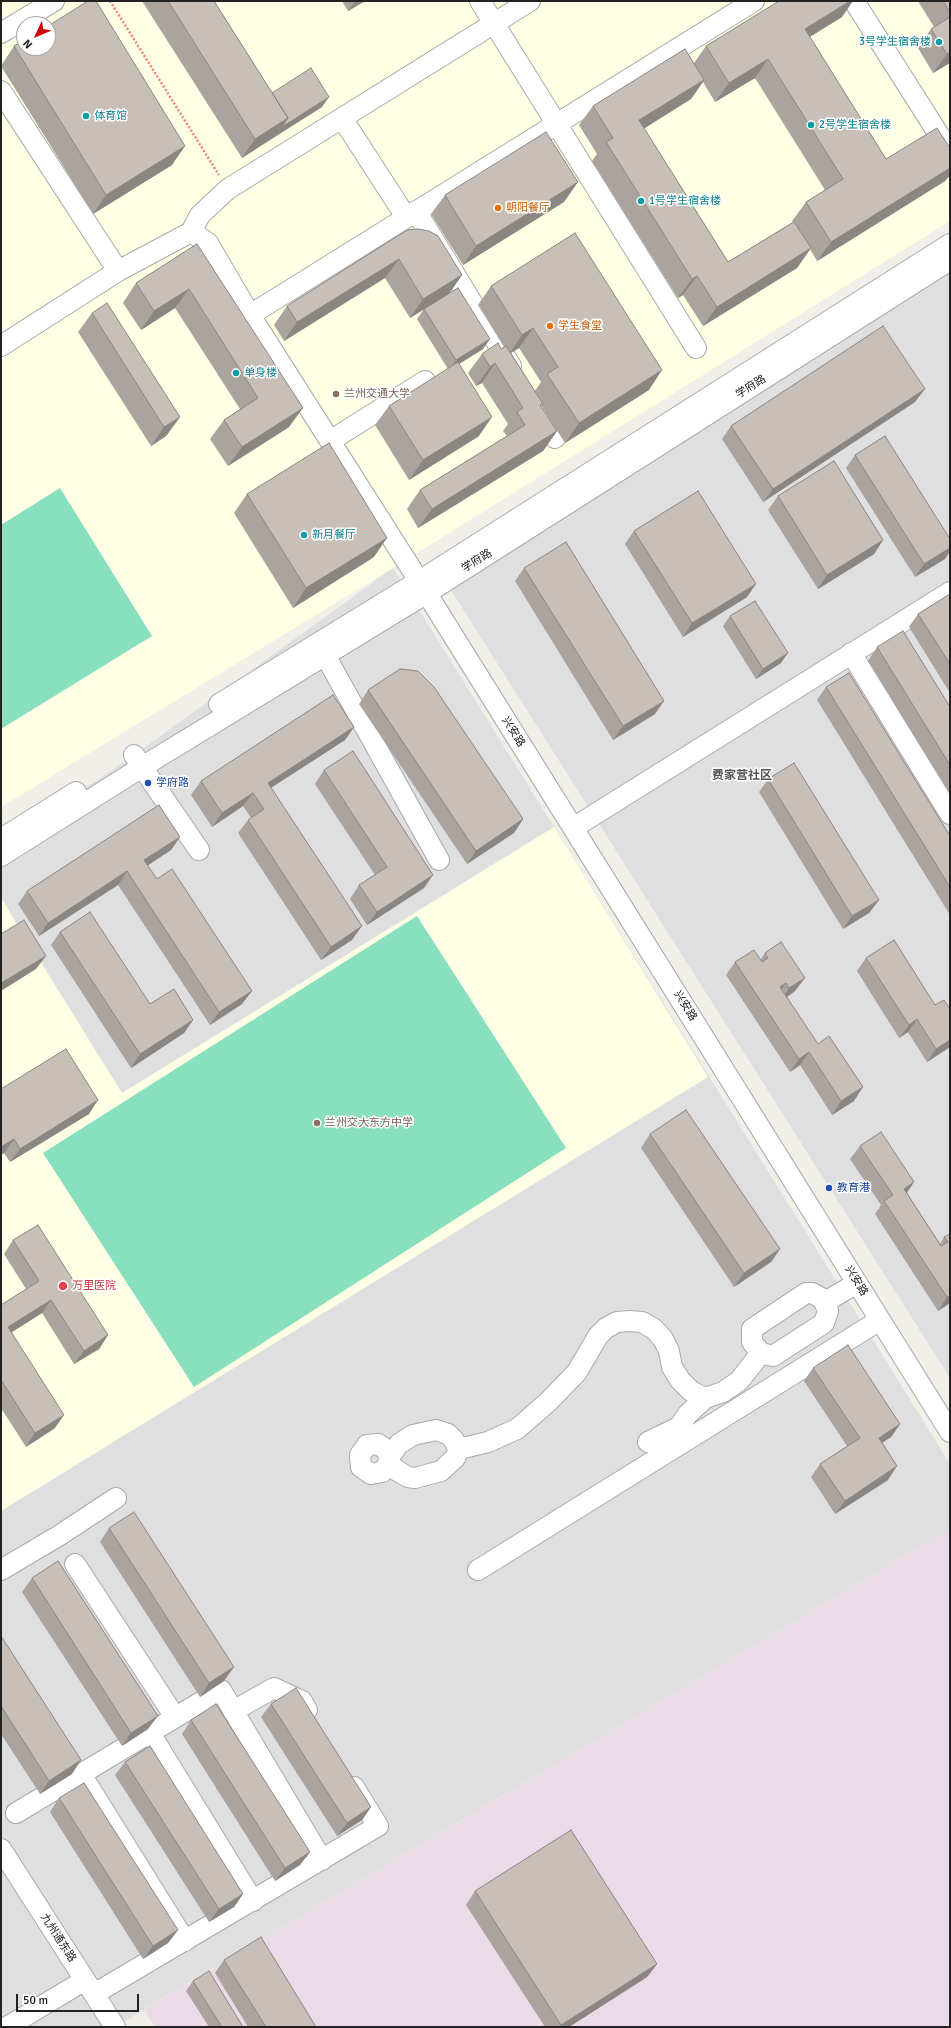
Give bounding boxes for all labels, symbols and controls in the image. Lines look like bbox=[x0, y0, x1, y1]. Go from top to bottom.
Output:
north arrow bbox=[16, 16, 56, 56]
place label: 3号学生宿舍楼 bbox=[859, 35, 931, 49]
text: N bbox=[20, 37, 35, 51]
marker: 3号学生宿舍楼 bbox=[934, 37, 944, 47]
place label: 体育馆 bbox=[94, 109, 127, 123]
marker: 体育馆 bbox=[81, 111, 91, 121]
place label: 2号学生宿舍楼 bbox=[819, 118, 891, 132]
marker: 2号学生宿舍楼 bbox=[806, 120, 816, 130]
place label: 1号学生宿舍楼 bbox=[649, 194, 721, 208]
marker: 1号学生宿舍楼 bbox=[636, 196, 646, 206]
place label: 朝阳餐厅 bbox=[506, 201, 550, 215]
marker: 朝阳餐厅 bbox=[493, 203, 503, 213]
place label: 学生食堂 bbox=[558, 319, 602, 333]
marker: 学生食堂 bbox=[545, 321, 555, 331]
place label: 单身楼 bbox=[244, 366, 277, 380]
marker: 单身楼 bbox=[231, 368, 241, 378]
street label: 学府路 bbox=[734, 373, 768, 401]
place label: 兰州交通大学 bbox=[344, 387, 410, 401]
marker: 兰州交通大学 bbox=[331, 389, 341, 399]
place label: 新月餐厅 bbox=[312, 528, 356, 542]
marker: 新月餐厅 bbox=[299, 530, 309, 540]
street label: 学府路 bbox=[460, 547, 494, 575]
street label: 兴安路 bbox=[499, 715, 527, 749]
district label: 费家营社区 bbox=[712, 769, 772, 783]
place label: 学府路 bbox=[156, 776, 189, 790]
marker: 学府路 bbox=[143, 778, 153, 788]
street label: 兴安路 bbox=[671, 989, 699, 1023]
place label: 兰州交大东方中学 bbox=[325, 1116, 413, 1130]
marker: 兰州交大东方中学 bbox=[312, 1118, 322, 1128]
place label: 教育港 bbox=[837, 1181, 870, 1195]
marker: 教育港 bbox=[824, 1183, 834, 1193]
street label: 兴安路 bbox=[842, 1264, 870, 1298]
place label: 万里医院 bbox=[72, 1279, 116, 1293]
marker: 万里医院 bbox=[57, 1280, 69, 1292]
street label: 九州通东路 bbox=[37, 1911, 79, 1965]
scale bar bbox=[18, 1986, 141, 2012]
text: 50 m bbox=[23, 1993, 48, 2008]

